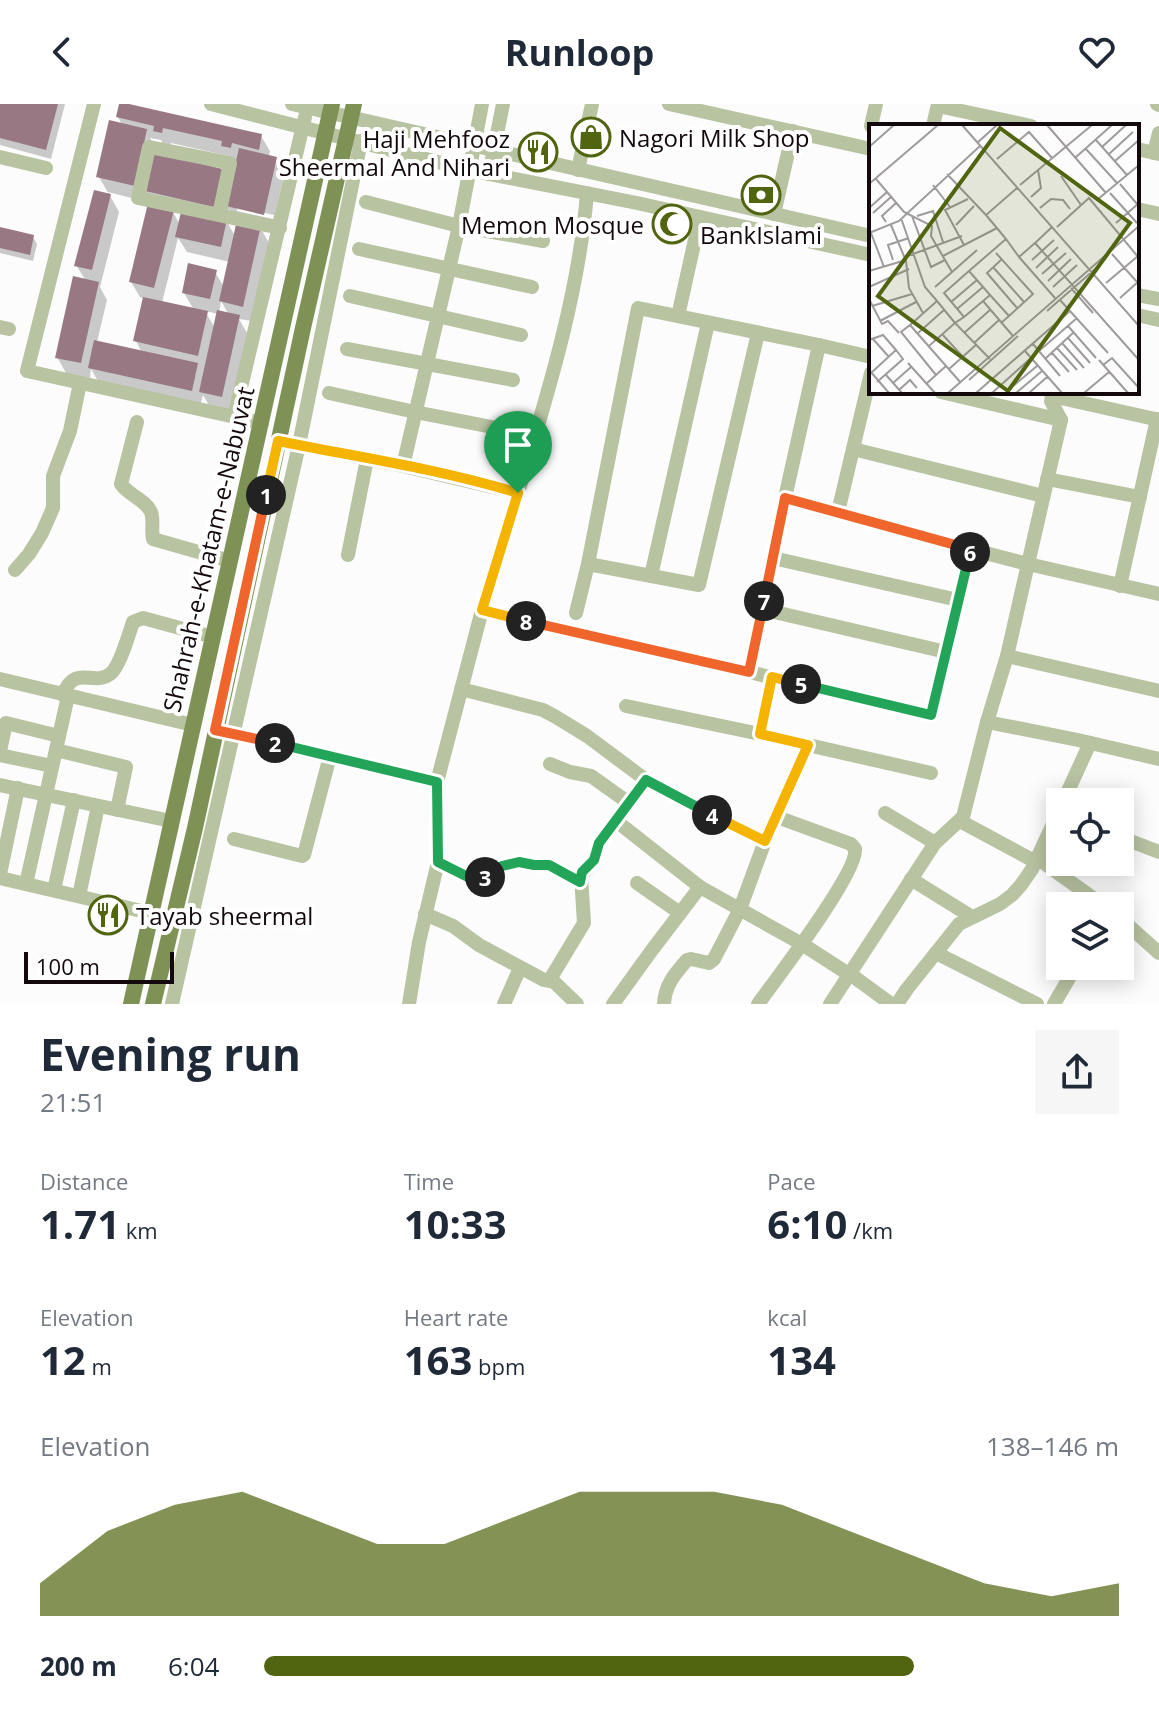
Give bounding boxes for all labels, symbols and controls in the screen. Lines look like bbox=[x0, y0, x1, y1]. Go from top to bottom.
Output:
text: Runloop bbox=[505, 28, 654, 77]
icon: back bbox=[40, 30, 84, 74]
icon: heart bbox=[1075, 30, 1119, 74]
shop icon: Nagori Milk Shop bbox=[570, 116, 612, 158]
place label: Nagori Milk Shop bbox=[619, 121, 810, 154]
place label: Haji Mehfooz Sheermal And Nihari bbox=[279, 122, 510, 183]
inset map bbox=[869, 124, 1139, 394]
restaurant icon: Haji Mehfooz Sheermal And Nihari bbox=[517, 131, 559, 173]
bank icon: BankIslami bbox=[740, 174, 782, 216]
mosque icon: Memon Mosque bbox=[651, 203, 693, 245]
place label: Memon Mosque bbox=[461, 208, 644, 241]
place label: BankIslami bbox=[700, 218, 822, 251]
street label: Shahrah-e-Khatam-e-Nabuvat bbox=[154, 383, 262, 715]
pin bbox=[484, 411, 552, 493]
icon: arrive bbox=[496, 423, 540, 467]
pin: 1 bbox=[246, 475, 286, 515]
text: 1 bbox=[260, 480, 272, 510]
pin: 6 bbox=[950, 532, 990, 572]
text: 6 bbox=[964, 537, 976, 567]
pin: 7 bbox=[744, 581, 784, 621]
text: 7 bbox=[758, 586, 770, 616]
pin: 8 bbox=[506, 601, 546, 641]
text: 8 bbox=[520, 606, 532, 636]
pin: 5 bbox=[781, 664, 821, 704]
text: 5 bbox=[795, 669, 807, 699]
pin: 2 bbox=[255, 723, 295, 763]
text: 2 bbox=[269, 728, 281, 758]
map controls bbox=[1046, 788, 1134, 980]
button: locate bbox=[1046, 788, 1134, 876]
pin: 4 bbox=[692, 795, 732, 835]
text: 4 bbox=[706, 800, 718, 830]
pin: 3 bbox=[465, 857, 505, 897]
text: 3 bbox=[479, 862, 491, 892]
button: layers bbox=[1046, 892, 1134, 980]
restaurant icon: Tayab sheermal bbox=[87, 894, 129, 936]
place label: Tayab sheermal bbox=[136, 899, 313, 932]
scale bar bbox=[24, 948, 174, 984]
text: 100 m bbox=[36, 951, 100, 981]
text: Evening run bbox=[40, 1024, 301, 1084]
button: share bbox=[1035, 1030, 1119, 1114]
text: 21:51 bbox=[40, 1084, 106, 1120]
text: Distance bbox=[40, 1166, 128, 1196]
text: Time bbox=[404, 1166, 454, 1196]
text: Pace bbox=[767, 1166, 816, 1196]
text: 1.71 bbox=[40, 1196, 120, 1251]
text: 10:33 bbox=[404, 1196, 507, 1251]
text: 6:10 bbox=[767, 1196, 847, 1251]
text: km bbox=[120, 1215, 158, 1245]
text: /km bbox=[847, 1215, 893, 1245]
text: Elevation bbox=[40, 1302, 133, 1332]
text: Heart rate bbox=[404, 1302, 508, 1332]
text: kcal bbox=[767, 1302, 807, 1332]
text: 12 bbox=[40, 1332, 86, 1387]
text: 163 bbox=[404, 1332, 472, 1387]
text: 134 bbox=[767, 1332, 836, 1387]
text: m bbox=[86, 1351, 112, 1381]
text: bpm bbox=[472, 1351, 525, 1381]
text: Elevation bbox=[40, 1428, 150, 1464]
text: 138–146 m bbox=[986, 1428, 1119, 1464]
text: 200 m bbox=[40, 1648, 117, 1684]
text: 6:04 bbox=[168, 1648, 219, 1684]

